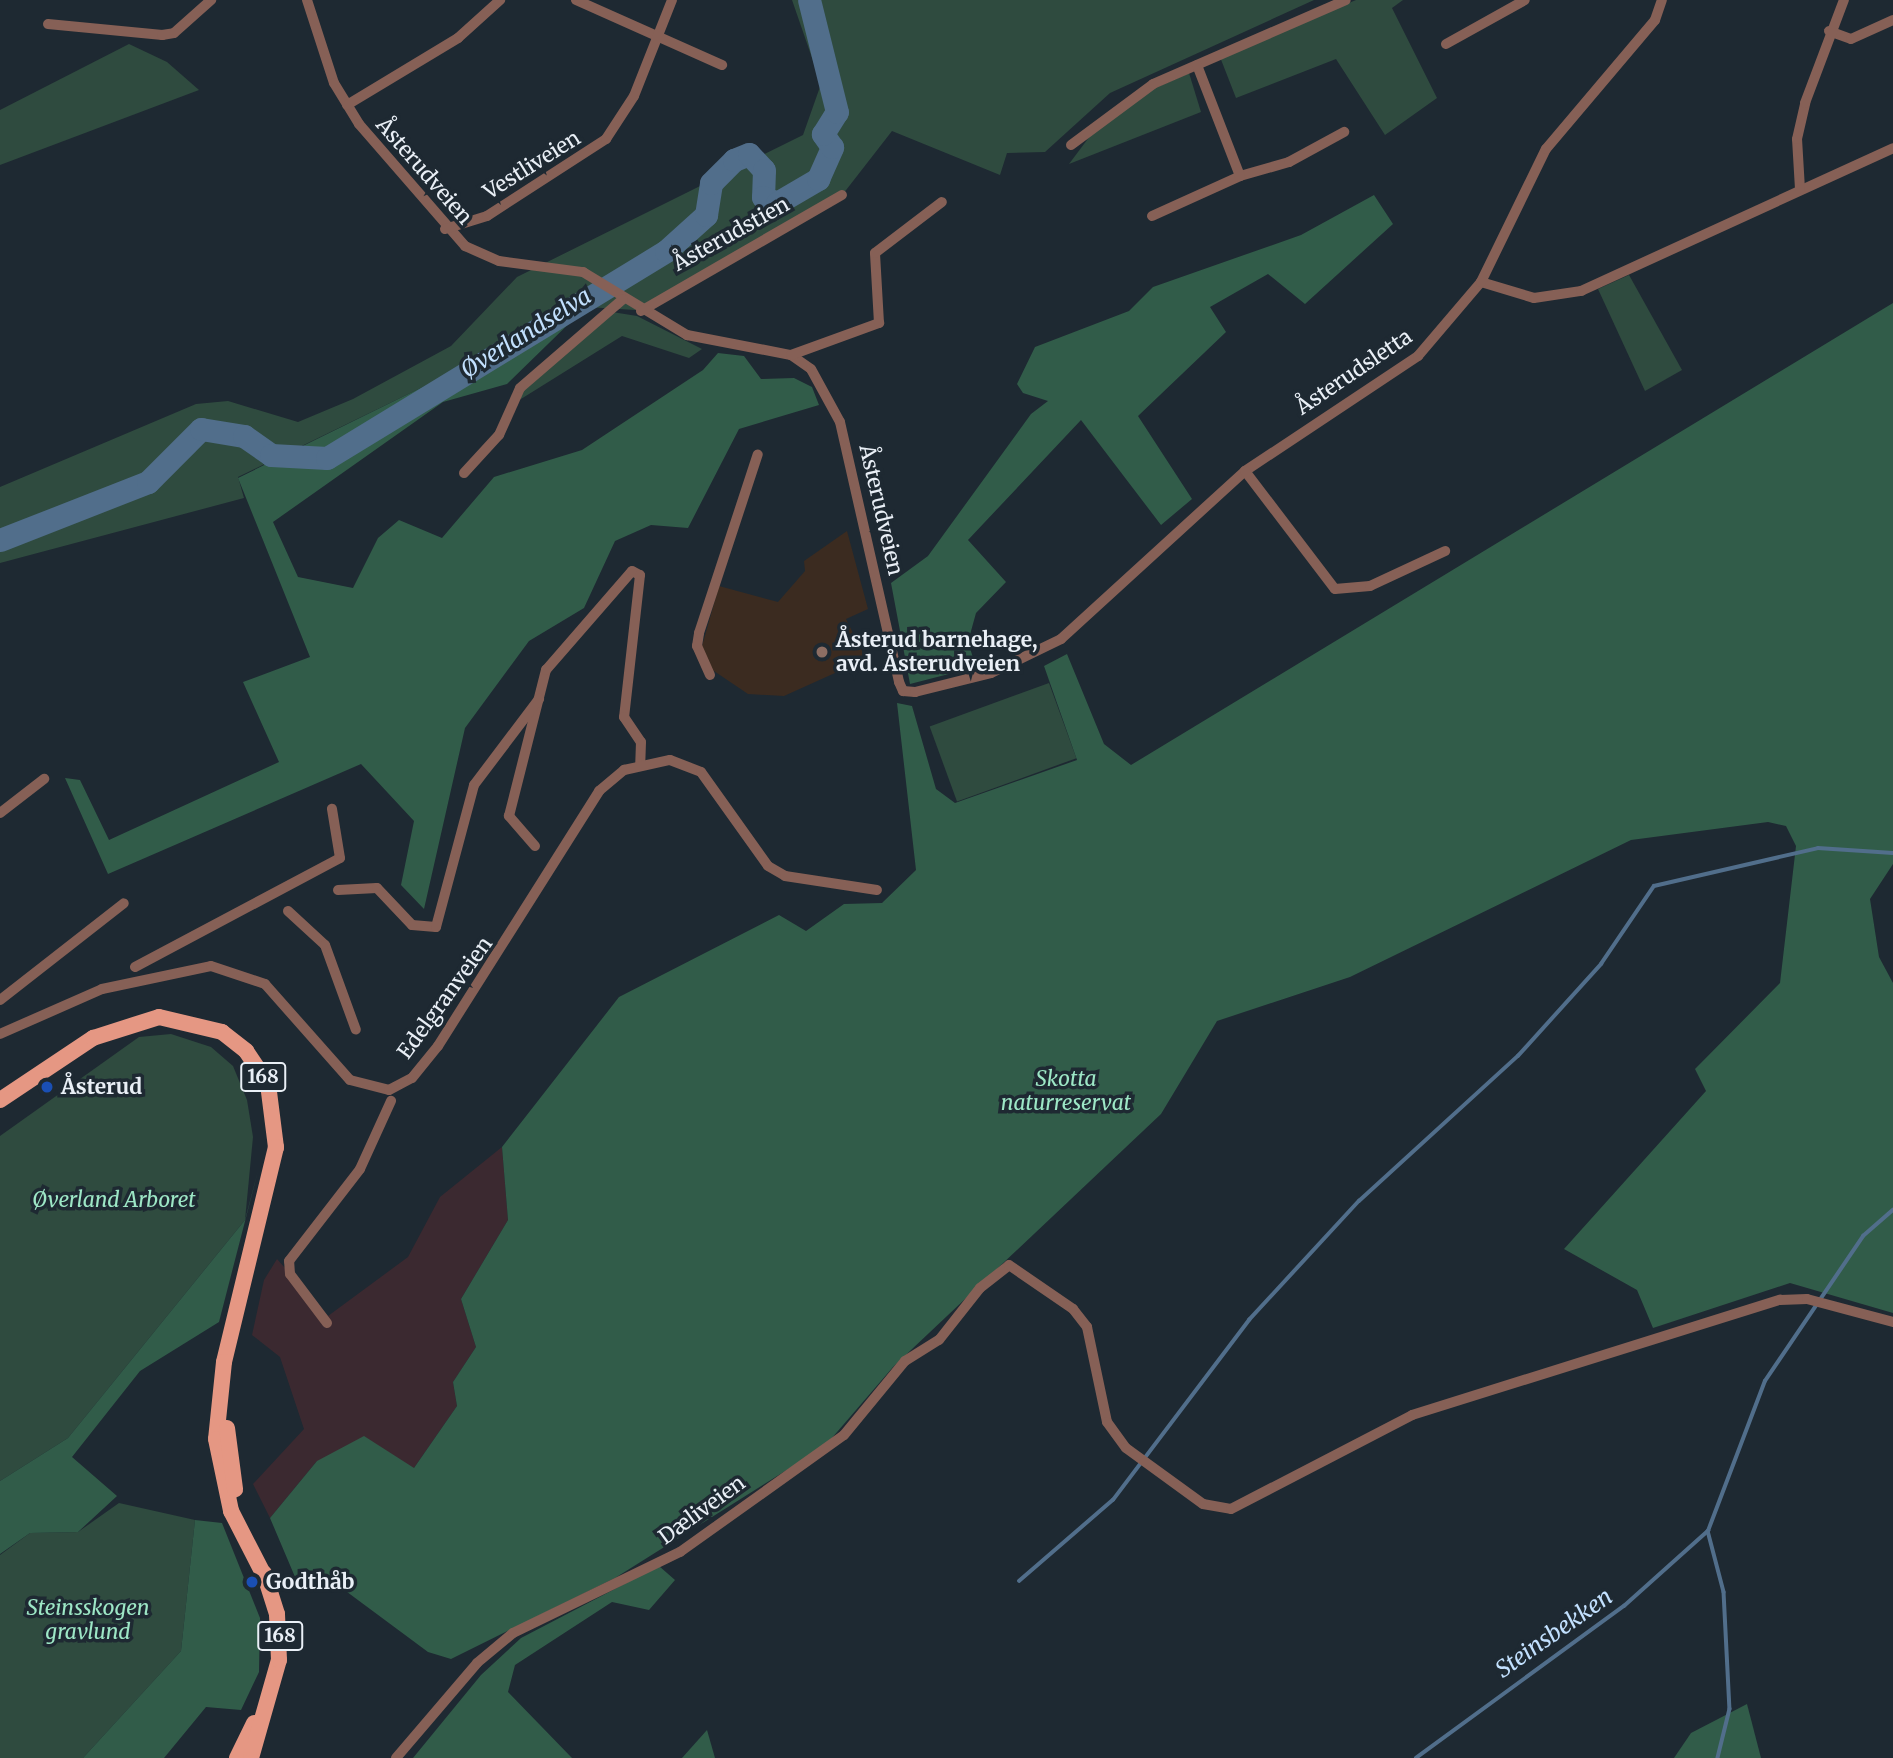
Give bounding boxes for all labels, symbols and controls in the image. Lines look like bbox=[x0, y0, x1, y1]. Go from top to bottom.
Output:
street label: Åsterudveien bbox=[371, 112, 477, 230]
street label: Vestliveien bbox=[479, 125, 585, 205]
street label: Åsterudstien bbox=[668, 192, 794, 276]
water label: Øverlandselva bbox=[456, 282, 596, 384]
street label: Åsterudsletta bbox=[1291, 324, 1417, 420]
street label: Åsterudveien bbox=[854, 442, 908, 578]
place label: Åsterud barnehage, avd. Åsterudveien bbox=[836, 627, 1037, 677]
marker: Åsterud barnehage, avd. Åsterudveien bbox=[814, 644, 830, 660]
street label: Edelgranveien bbox=[392, 932, 498, 1064]
road number: 168 bbox=[238, 1062, 288, 1092]
park label: Skotta naturreservat bbox=[1001, 1066, 1131, 1116]
place label: Åsterud bbox=[61, 1074, 142, 1100]
marker: Åsterud bbox=[39, 1079, 55, 1095]
park label: Øverland Arboret bbox=[32, 1187, 196, 1213]
street label: Dæliveien bbox=[654, 1470, 750, 1550]
place label: Godthåb bbox=[266, 1569, 354, 1595]
marker: Godthåb bbox=[244, 1574, 260, 1590]
water label: Steinsbekken bbox=[1490, 1583, 1618, 1683]
park label: Steinsskogen gravlund bbox=[27, 1595, 149, 1645]
road number: 168 bbox=[256, 1620, 304, 1652]

